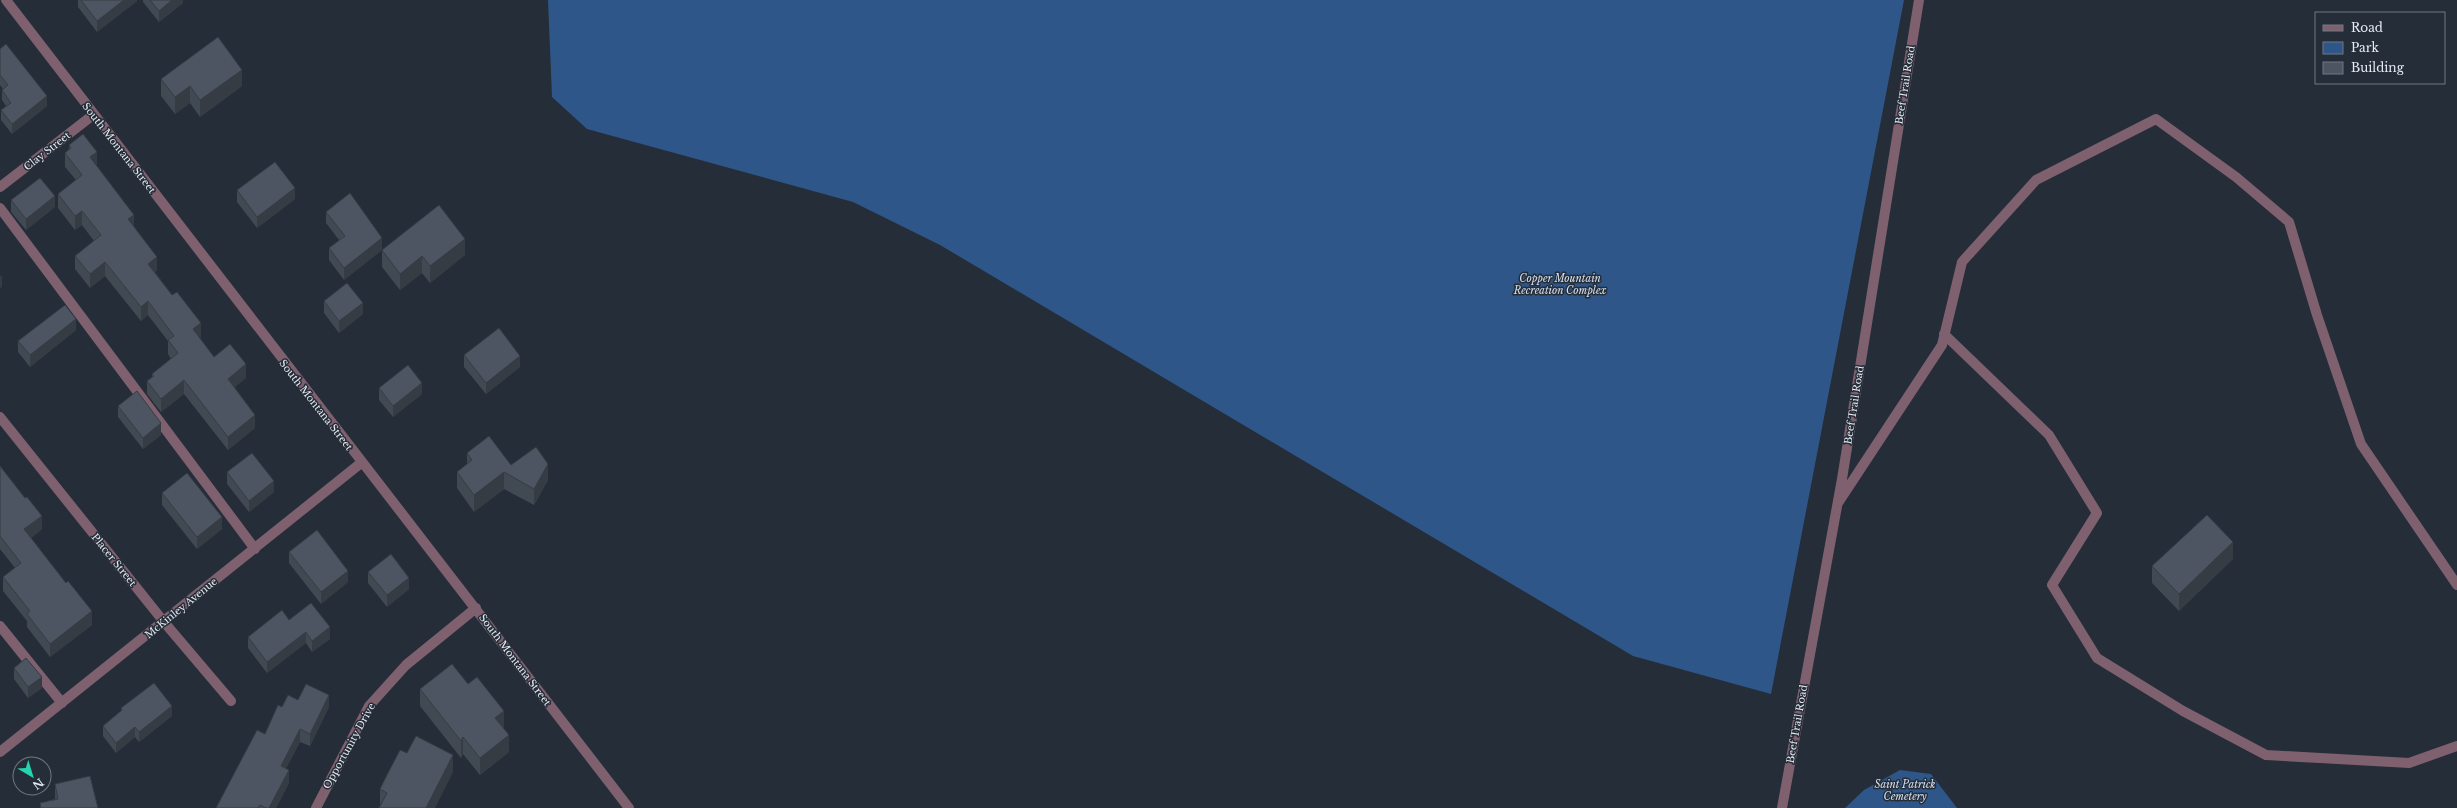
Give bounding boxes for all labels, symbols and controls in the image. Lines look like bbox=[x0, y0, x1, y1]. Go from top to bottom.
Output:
legend bbox=[2315, 12, 2445, 84]
text: Road bbox=[2351, 20, 2383, 35]
text: Park bbox=[2351, 40, 2379, 55]
street label: Beef Trail Road bbox=[1892, 44, 1918, 125]
text: Building bbox=[2351, 60, 2405, 75]
street label: South Montana Street bbox=[79, 100, 159, 196]
street label: Clay Street bbox=[21, 129, 73, 173]
park label: Copper Mountain Recreation Complex bbox=[1513, 272, 1607, 297]
street label: South Montana Street bbox=[276, 357, 356, 453]
street label: Beef Trail Road bbox=[1841, 364, 1867, 445]
street label: Placer Street bbox=[89, 531, 139, 589]
street label: McKinley Avenue bbox=[142, 575, 220, 641]
street label: South Montana Street bbox=[476, 611, 554, 709]
street label: Beef Trail Road bbox=[1784, 683, 1810, 764]
street label: Opportunity Drive bbox=[320, 700, 378, 791]
north arrow bbox=[12, 756, 52, 796]
text: N bbox=[29, 775, 47, 793]
park label: Saint Patrick Cemetery bbox=[1875, 778, 1935, 803]

